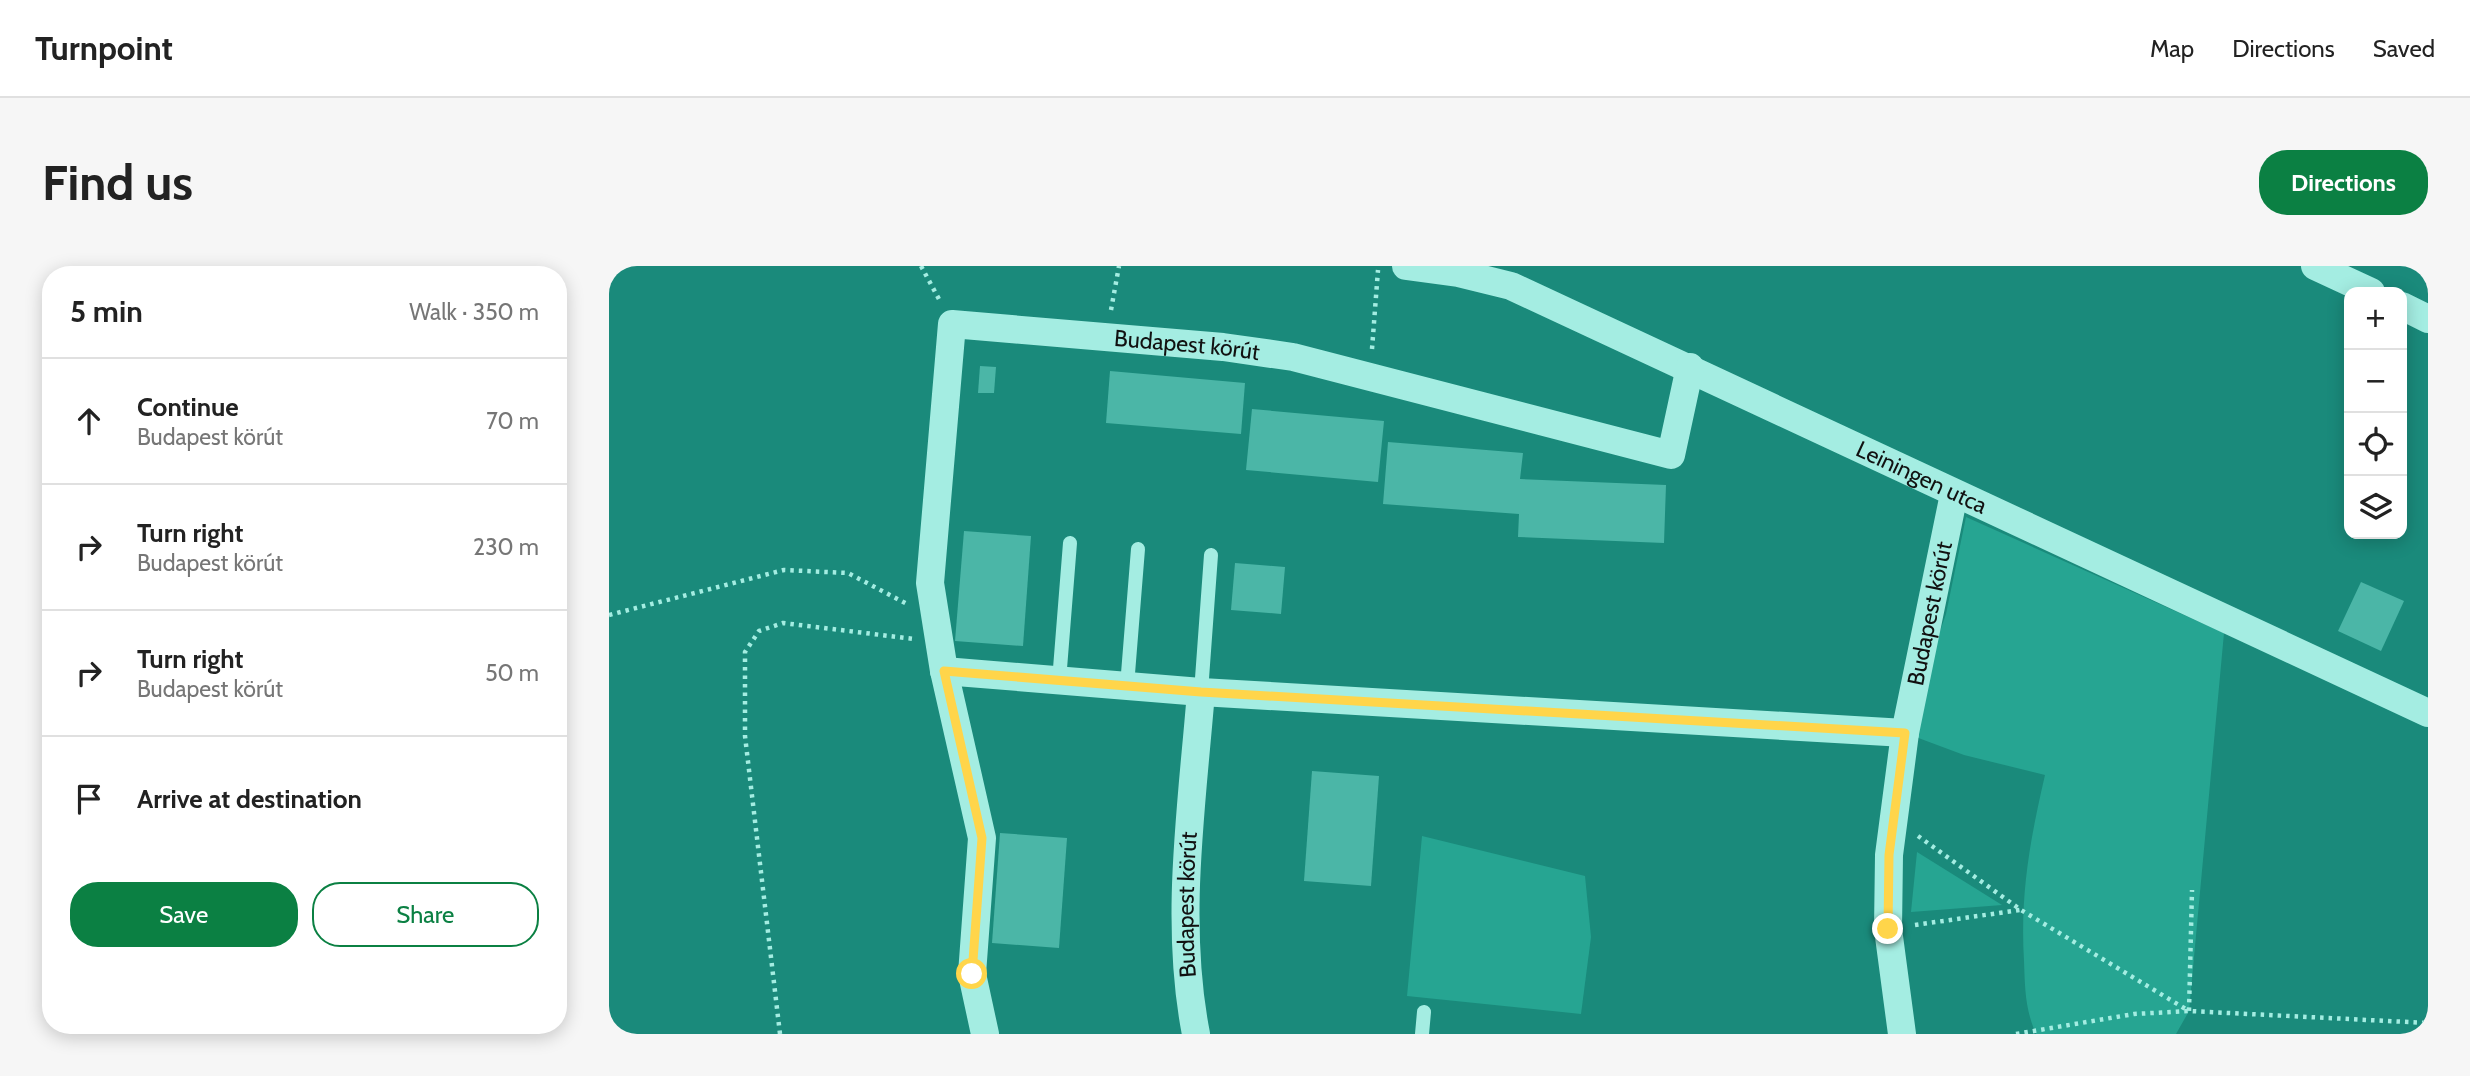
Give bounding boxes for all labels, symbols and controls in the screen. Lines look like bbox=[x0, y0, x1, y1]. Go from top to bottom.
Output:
text: Turnpoint bbox=[35, 28, 173, 68]
text: Map bbox=[2150, 34, 2194, 63]
text: Directions bbox=[2232, 34, 2335, 63]
text: Saved bbox=[2373, 34, 2435, 63]
button: Directions bbox=[2259, 150, 2428, 215]
text: Find us bbox=[42, 153, 193, 212]
map controls bbox=[2344, 287, 2407, 539]
button: + bbox=[2344, 287, 2407, 350]
text: 5 min bbox=[70, 293, 143, 330]
text: Walk · 350 m bbox=[409, 298, 539, 326]
street label: Budapest körút bbox=[1113, 324, 1262, 366]
button: − bbox=[2344, 350, 2407, 413]
text: Continue bbox=[137, 391, 239, 423]
icon: ahead bbox=[70, 402, 108, 440]
text: 70 m bbox=[486, 407, 539, 435]
button: locate bbox=[2344, 413, 2407, 476]
text: Budapest körút bbox=[137, 423, 283, 451]
street label: Leiningen utca bbox=[1852, 435, 1991, 520]
button: layers bbox=[2344, 476, 2407, 539]
text: Turn right bbox=[137, 517, 243, 549]
icon: right bbox=[70, 528, 108, 566]
text: 230 m bbox=[473, 533, 539, 561]
street label: Budapest körút bbox=[1901, 539, 1958, 688]
text: Budapest körút bbox=[137, 549, 283, 577]
text: Turn right bbox=[137, 643, 243, 675]
icon: right bbox=[70, 654, 108, 692]
text: 50 m bbox=[485, 659, 539, 687]
text: Budapest körút bbox=[137, 675, 283, 703]
icon: arrive bbox=[70, 780, 108, 818]
text: Arrive at destination bbox=[137, 783, 362, 815]
street label: Budapest körút bbox=[1171, 830, 1203, 979]
button: Save bbox=[70, 882, 298, 947]
button: Share bbox=[312, 882, 539, 947]
route end bbox=[1872, 913, 1903, 944]
route start bbox=[956, 958, 987, 989]

